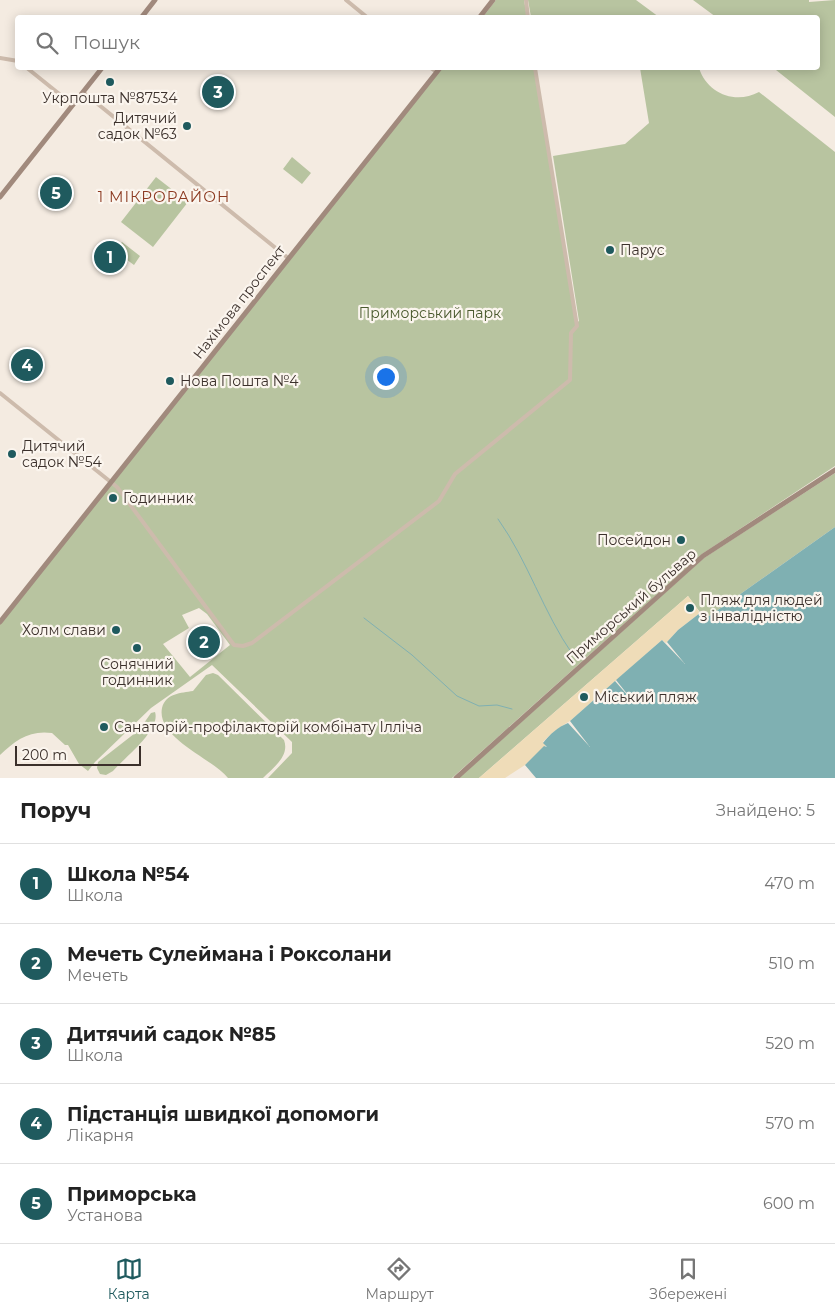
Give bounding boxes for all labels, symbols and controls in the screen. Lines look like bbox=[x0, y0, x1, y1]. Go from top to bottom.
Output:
search box bbox=[15, 15, 820, 70]
icon: search bbox=[33, 29, 61, 57]
text: Пошук bbox=[73, 31, 140, 54]
pin: 3 bbox=[202, 73, 234, 111]
marker: Укрпошта №87534 bbox=[104, 76, 116, 88]
place label: Укрпошта №87534 bbox=[42, 89, 178, 107]
place label: Дитячий садок №63 bbox=[98, 109, 177, 143]
marker: Дитячий садок №63 bbox=[181, 120, 193, 132]
pin: 5 bbox=[40, 174, 72, 212]
district label: 1 МІКРОРАЙОН bbox=[98, 187, 230, 206]
pin: 1 bbox=[94, 238, 126, 276]
street label: Нахімова проспект bbox=[189, 241, 289, 363]
place label: Парус bbox=[620, 241, 665, 259]
marker: Парус bbox=[604, 244, 616, 256]
park label: Приморський парк bbox=[359, 304, 501, 322]
pin: 4 bbox=[11, 346, 43, 384]
your location bbox=[373, 364, 399, 390]
place label: Нова Пошта №4 bbox=[180, 372, 299, 390]
marker: Нова Пошта №4 bbox=[164, 375, 176, 387]
place label: Дитячий садок №54 bbox=[22, 437, 103, 471]
marker: Дитячий садок №54 bbox=[6, 448, 18, 460]
place label: Годинник bbox=[123, 489, 194, 507]
marker: Годинник bbox=[107, 492, 119, 504]
place label: Посейдон bbox=[597, 531, 671, 549]
marker: Посейдон bbox=[675, 534, 687, 546]
street label: Приморський бульвар bbox=[562, 545, 700, 667]
place label: Пляж для людей з інвалідністю bbox=[700, 591, 823, 625]
marker: Пляж для людей з інвалідністю bbox=[684, 602, 696, 614]
place label: Холм слави bbox=[22, 621, 106, 639]
pin: 2 bbox=[188, 623, 220, 661]
marker: Холм слави bbox=[110, 624, 122, 636]
marker: Сонячний годинник bbox=[131, 642, 143, 654]
place label: Сонячний годинник bbox=[100, 655, 174, 689]
place label: Міський пляж bbox=[594, 688, 697, 706]
marker: Міський пляж bbox=[578, 691, 590, 703]
place label: Санаторій-профілакторій комбінату Ілліча bbox=[114, 718, 422, 736]
marker: Санаторій-профілакторій комбінату Ілліча bbox=[98, 721, 110, 733]
scale bar bbox=[15, 743, 141, 766]
text: 200 m bbox=[22, 746, 67, 764]
text: Поруч bbox=[20, 798, 91, 823]
text: Знайдено: 5 bbox=[716, 801, 815, 820]
text: Школа №54 bbox=[67, 863, 189, 886]
text: 1 bbox=[33, 874, 39, 893]
text: 470 m bbox=[764, 874, 815, 893]
text: Школа bbox=[67, 886, 123, 905]
text: Мечеть Сулеймана і Роксолани bbox=[67, 943, 392, 966]
text: 2 bbox=[31, 954, 41, 973]
text: 510 m bbox=[768, 954, 815, 973]
text: Мечеть bbox=[67, 966, 128, 985]
text: Дитячий садок №85 bbox=[67, 1023, 276, 1046]
text: 3 bbox=[31, 1034, 41, 1053]
text: 520 m bbox=[765, 1034, 815, 1053]
text: Школа bbox=[67, 1046, 123, 1065]
text: Підстанція швидкої допомоги bbox=[67, 1103, 379, 1126]
text: 4 bbox=[30, 1114, 42, 1133]
text: 570 m bbox=[765, 1114, 815, 1133]
text: Лікарня bbox=[67, 1126, 134, 1145]
text: Приморська bbox=[67, 1183, 196, 1206]
text: 5 bbox=[31, 1194, 41, 1213]
text: 600 m bbox=[763, 1194, 815, 1213]
text: Установа bbox=[67, 1206, 143, 1225]
tab: Карта bbox=[108, 1255, 150, 1303]
tab: Маршрут bbox=[365, 1255, 434, 1303]
tab: Збережені bbox=[649, 1255, 727, 1303]

